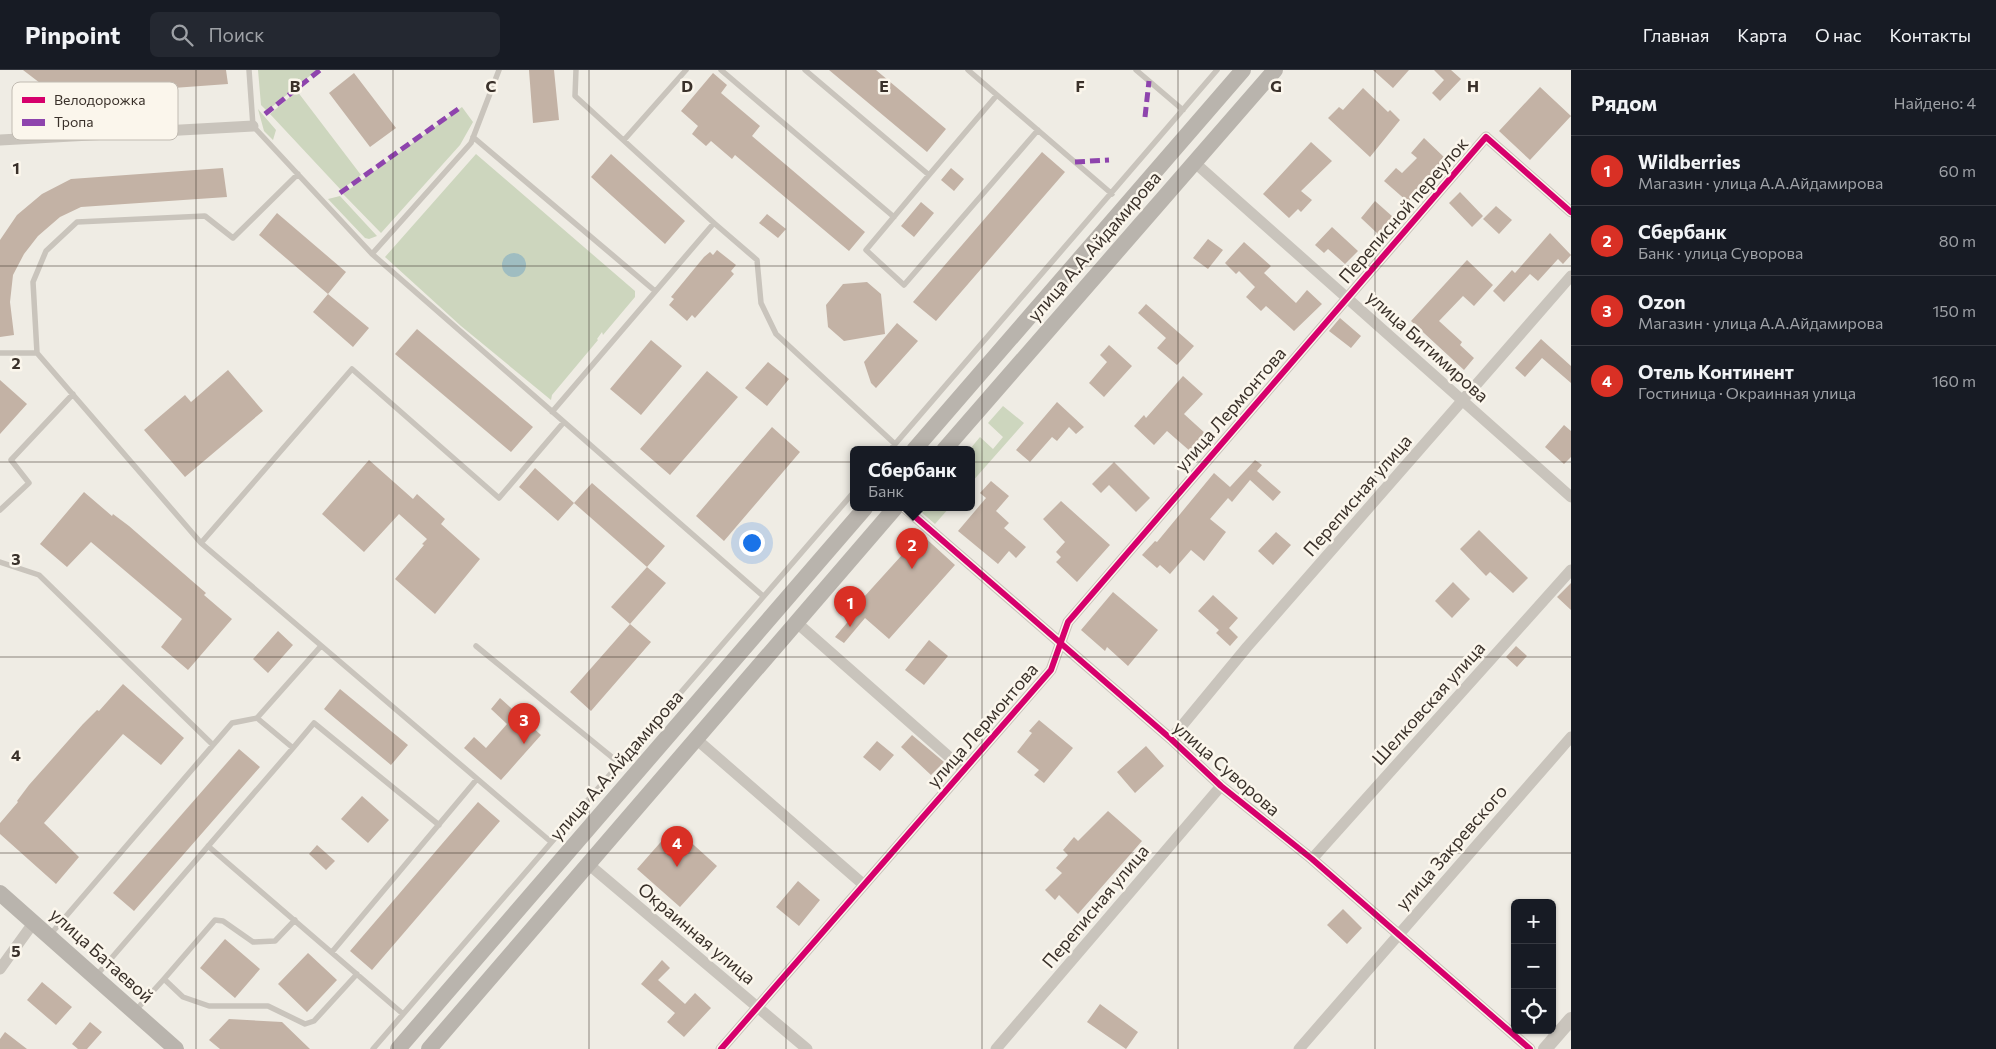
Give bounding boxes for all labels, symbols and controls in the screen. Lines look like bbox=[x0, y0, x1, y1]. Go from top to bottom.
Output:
search box bbox=[150, 12, 500, 57]
text: Pinpoint bbox=[25, 20, 120, 49]
icon: search bbox=[168, 21, 196, 49]
text: Поиск bbox=[208, 23, 264, 46]
text: Главная bbox=[1643, 24, 1709, 46]
text: Карта bbox=[1737, 24, 1787, 46]
text: О нас bbox=[1815, 24, 1862, 46]
text: Контакты bbox=[1890, 24, 1971, 46]
text: B bbox=[290, 76, 301, 95]
text: C bbox=[486, 76, 497, 95]
text: D bbox=[681, 76, 693, 95]
text: E bbox=[879, 76, 889, 95]
text: F bbox=[1075, 76, 1085, 95]
text: G bbox=[1270, 76, 1282, 95]
text: H bbox=[1467, 76, 1479, 95]
legend bbox=[12, 82, 178, 140]
text: Рядом bbox=[1591, 90, 1657, 115]
text: Велодорожка bbox=[54, 91, 145, 108]
text: Найдено: 4 bbox=[1894, 93, 1976, 112]
text: Тропа bbox=[54, 113, 94, 130]
street label: Переписной переулок bbox=[1334, 132, 1473, 287]
text: Wildberries bbox=[1638, 150, 1741, 173]
text: 1 bbox=[12, 158, 20, 177]
text: 1 bbox=[1603, 161, 1611, 180]
text: 60 m bbox=[1939, 161, 1976, 180]
street label: улица А.А.Айдамирова bbox=[1023, 166, 1165, 326]
text: Магазин · улица А.А.Айдамирова bbox=[1638, 173, 1883, 192]
text: Сбербанк bbox=[1638, 220, 1727, 243]
text: 2 bbox=[1602, 231, 1612, 250]
text: 80 m bbox=[1939, 231, 1976, 250]
text: Банк · улица Суворова bbox=[1638, 243, 1803, 262]
street label: улица Битимирова bbox=[1363, 286, 1493, 406]
text: Ozon bbox=[1638, 290, 1686, 313]
text: 3 bbox=[1602, 301, 1612, 320]
text: 150 m bbox=[1933, 301, 1976, 320]
text: Магазин · улица А.А.Айдамирова bbox=[1638, 313, 1883, 332]
street label: улица Лермонтова bbox=[1170, 342, 1290, 476]
text: 2 bbox=[11, 353, 21, 372]
text: Отель Континент bbox=[1638, 360, 1794, 383]
text: 4 bbox=[1602, 371, 1612, 390]
text: 160 m bbox=[1932, 371, 1976, 390]
text: Гостиница · Окраинная улица bbox=[1638, 383, 1856, 402]
street label: Переписная улица bbox=[1298, 430, 1416, 560]
popup bbox=[850, 446, 975, 511]
text: Сбербанк bbox=[868, 458, 957, 481]
text: Банк bbox=[868, 481, 904, 500]
pin: 2 bbox=[896, 528, 928, 569]
your location bbox=[739, 530, 765, 556]
text: 3 bbox=[11, 549, 21, 568]
pin: 1 bbox=[834, 586, 866, 627]
street label: Шелковская улица bbox=[1367, 637, 1489, 769]
street label: улица Лермонтова bbox=[922, 658, 1042, 792]
street label: улица А.А.Айдамирова bbox=[545, 685, 687, 845]
pin: 3 bbox=[508, 703, 540, 744]
street label: улица Суворова bbox=[1169, 716, 1285, 820]
text: 4 bbox=[11, 745, 21, 764]
street label: улица Закревского bbox=[1391, 780, 1511, 914]
pin: 4 bbox=[661, 826, 693, 867]
street label: Переписная улица bbox=[1037, 840, 1153, 972]
street label: Окраинная улица bbox=[634, 877, 760, 989]
map controls bbox=[1511, 899, 1556, 1034]
button: + bbox=[1511, 899, 1556, 944]
street label: улица Батаевой bbox=[46, 903, 158, 1007]
text: 5 bbox=[11, 941, 21, 960]
button: − bbox=[1511, 944, 1556, 989]
button: locate bbox=[1511, 989, 1556, 1034]

